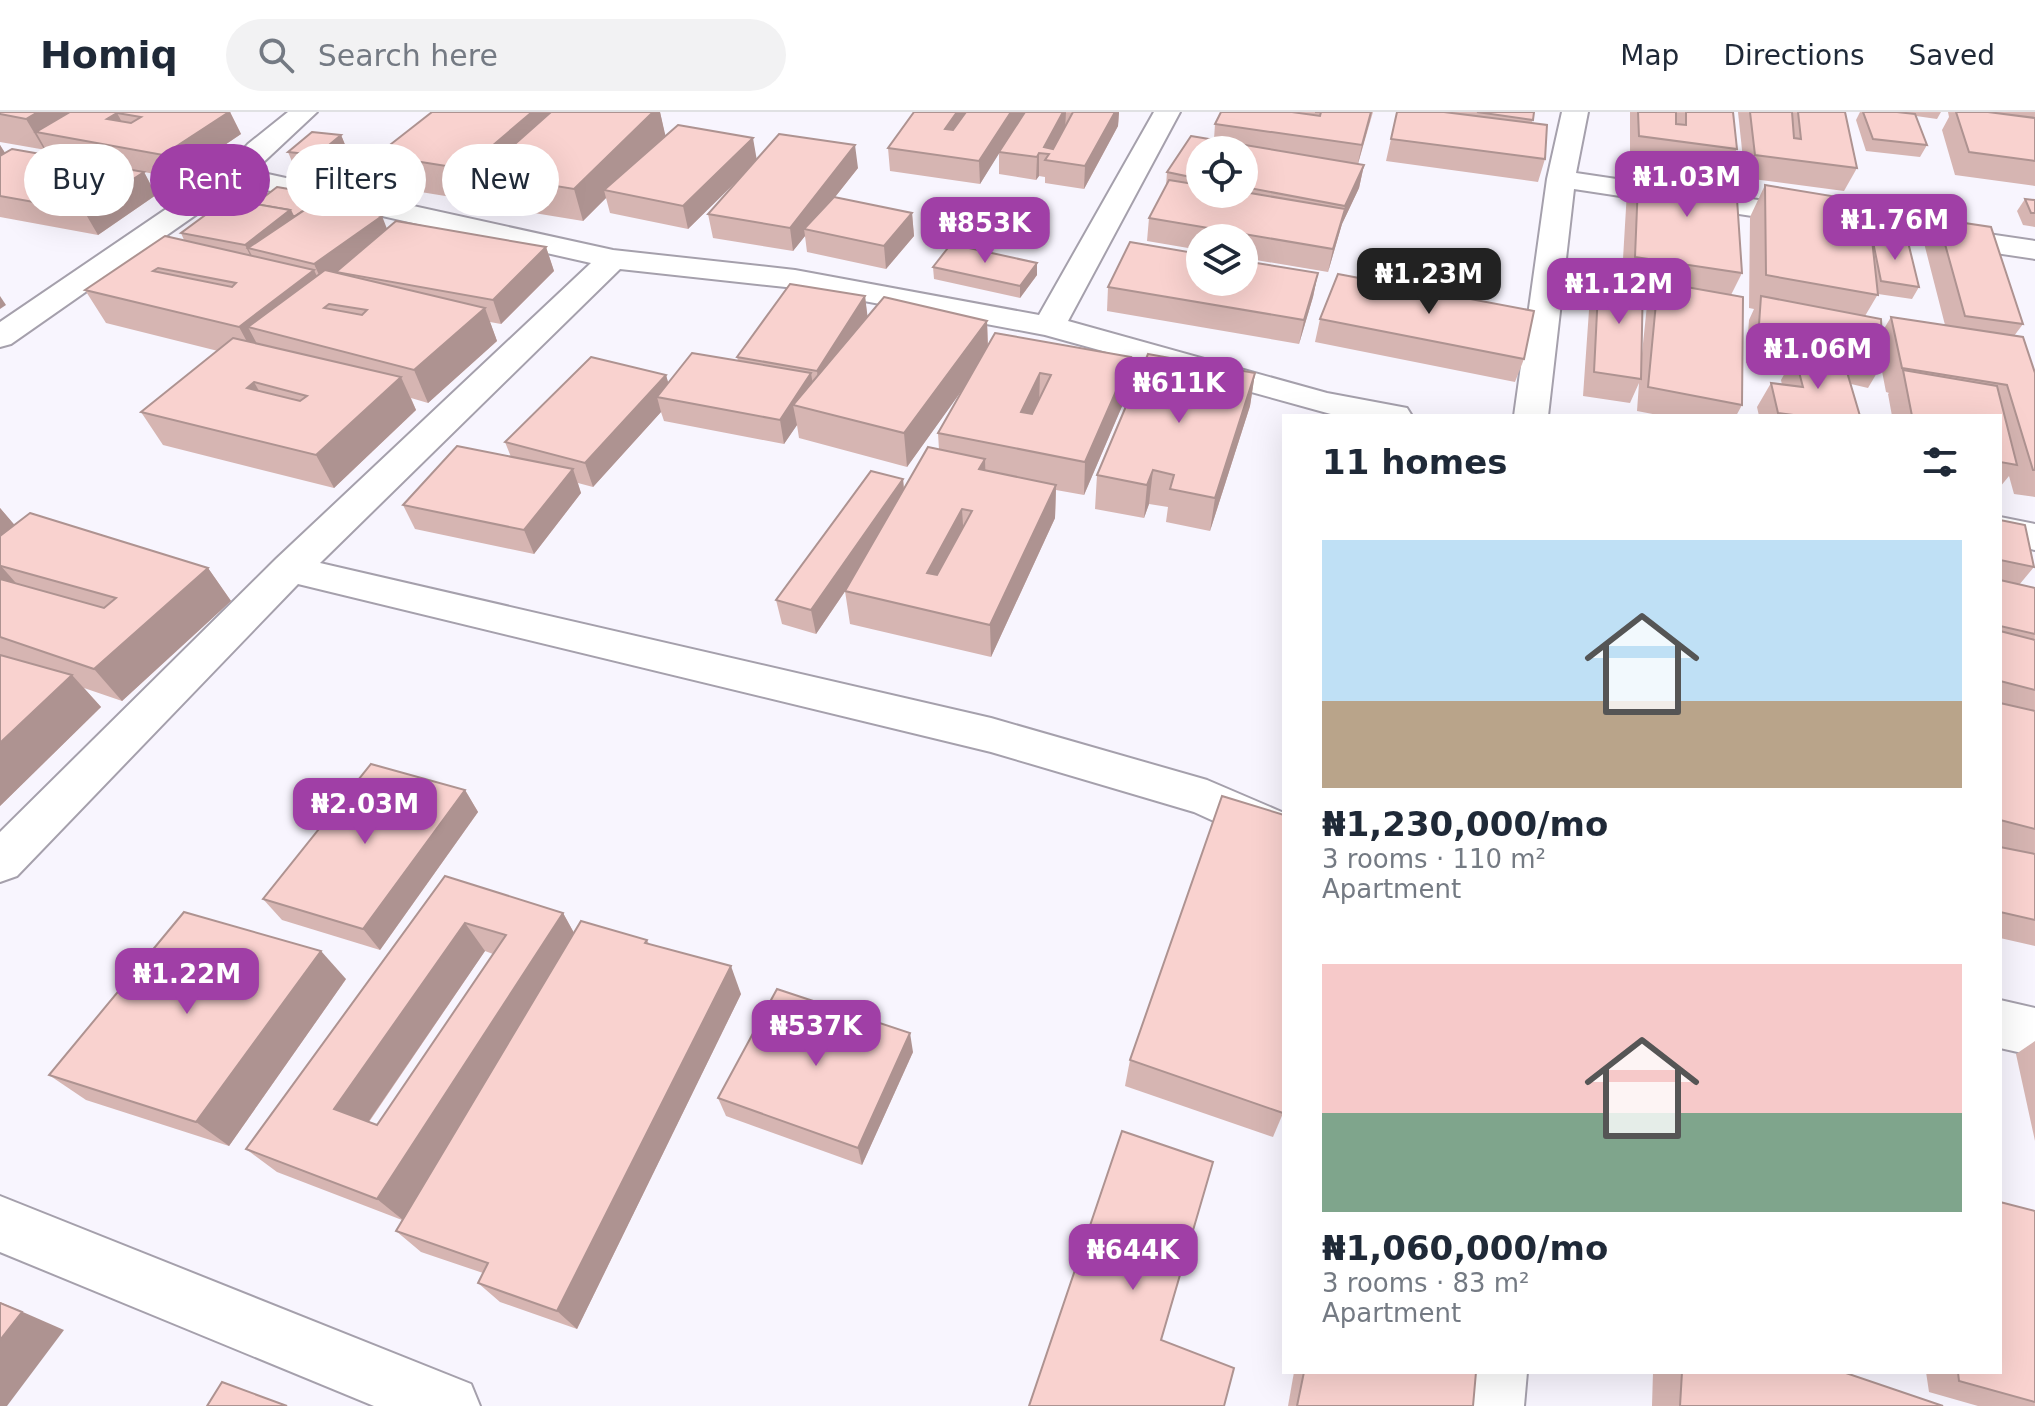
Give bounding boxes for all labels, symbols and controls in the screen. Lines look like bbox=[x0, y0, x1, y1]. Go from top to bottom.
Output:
search box bbox=[226, 19, 786, 91]
text: Homiq bbox=[40, 33, 178, 77]
icon: search bbox=[254, 33, 298, 77]
text: Search here bbox=[318, 38, 498, 73]
text: Map bbox=[1620, 39, 1679, 72]
text: Directions bbox=[1723, 39, 1864, 72]
text: Saved bbox=[1908, 39, 1995, 72]
map controls bbox=[1186, 136, 1258, 296]
button: locate bbox=[1186, 136, 1258, 208]
chip: Buy bbox=[24, 144, 134, 216]
chip: Rent bbox=[150, 144, 270, 216]
chip: Filters bbox=[286, 144, 426, 216]
chip: New bbox=[442, 144, 559, 216]
pin: ₦1.03M bbox=[1622, 151, 1752, 219]
text: ₦1.03M bbox=[1633, 162, 1741, 192]
pin: ₦1.76M bbox=[1830, 194, 1960, 262]
pin: ₦853K bbox=[929, 197, 1041, 265]
text: ₦1.76M bbox=[1841, 205, 1949, 235]
text: ₦853K bbox=[939, 208, 1031, 238]
button: layers bbox=[1186, 224, 1258, 296]
pin: ₦1.23M bbox=[1364, 248, 1494, 316]
pin: ₦1.12M bbox=[1554, 258, 1684, 326]
text: ₦1.23M bbox=[1375, 259, 1483, 289]
text: ₦1.12M bbox=[1565, 269, 1673, 299]
pin: ₦1.06M bbox=[1753, 323, 1883, 391]
text: ₦1.06M bbox=[1764, 334, 1872, 364]
pin: ₦611K bbox=[1123, 357, 1235, 425]
text: ₦611K bbox=[1133, 368, 1225, 398]
icon: filters bbox=[1918, 440, 1962, 484]
text: 11 homes bbox=[1322, 442, 1507, 482]
icon: home bbox=[1570, 592, 1714, 736]
pin: ₦2.03M bbox=[300, 778, 430, 846]
text: ₦2.03M bbox=[311, 789, 419, 819]
text: ₦1,230,000/mo bbox=[1322, 804, 1608, 844]
text: 3 rooms · 110 m² bbox=[1322, 844, 1546, 874]
text: Apartment bbox=[1322, 874, 1461, 904]
pin: ₦1.22M bbox=[122, 948, 252, 1016]
text: ₦1.22M bbox=[133, 959, 241, 989]
pin: ₦537K bbox=[760, 1000, 872, 1068]
text: ₦537K bbox=[770, 1011, 862, 1041]
icon: home bbox=[1570, 1016, 1714, 1160]
pin: ₦644K bbox=[1077, 1224, 1189, 1292]
text: ₦1,060,000/mo bbox=[1322, 1228, 1608, 1268]
text: ₦644K bbox=[1087, 1235, 1179, 1265]
text: 3 rooms · 83 m² bbox=[1322, 1268, 1530, 1298]
text: Apartment bbox=[1322, 1298, 1461, 1328]

